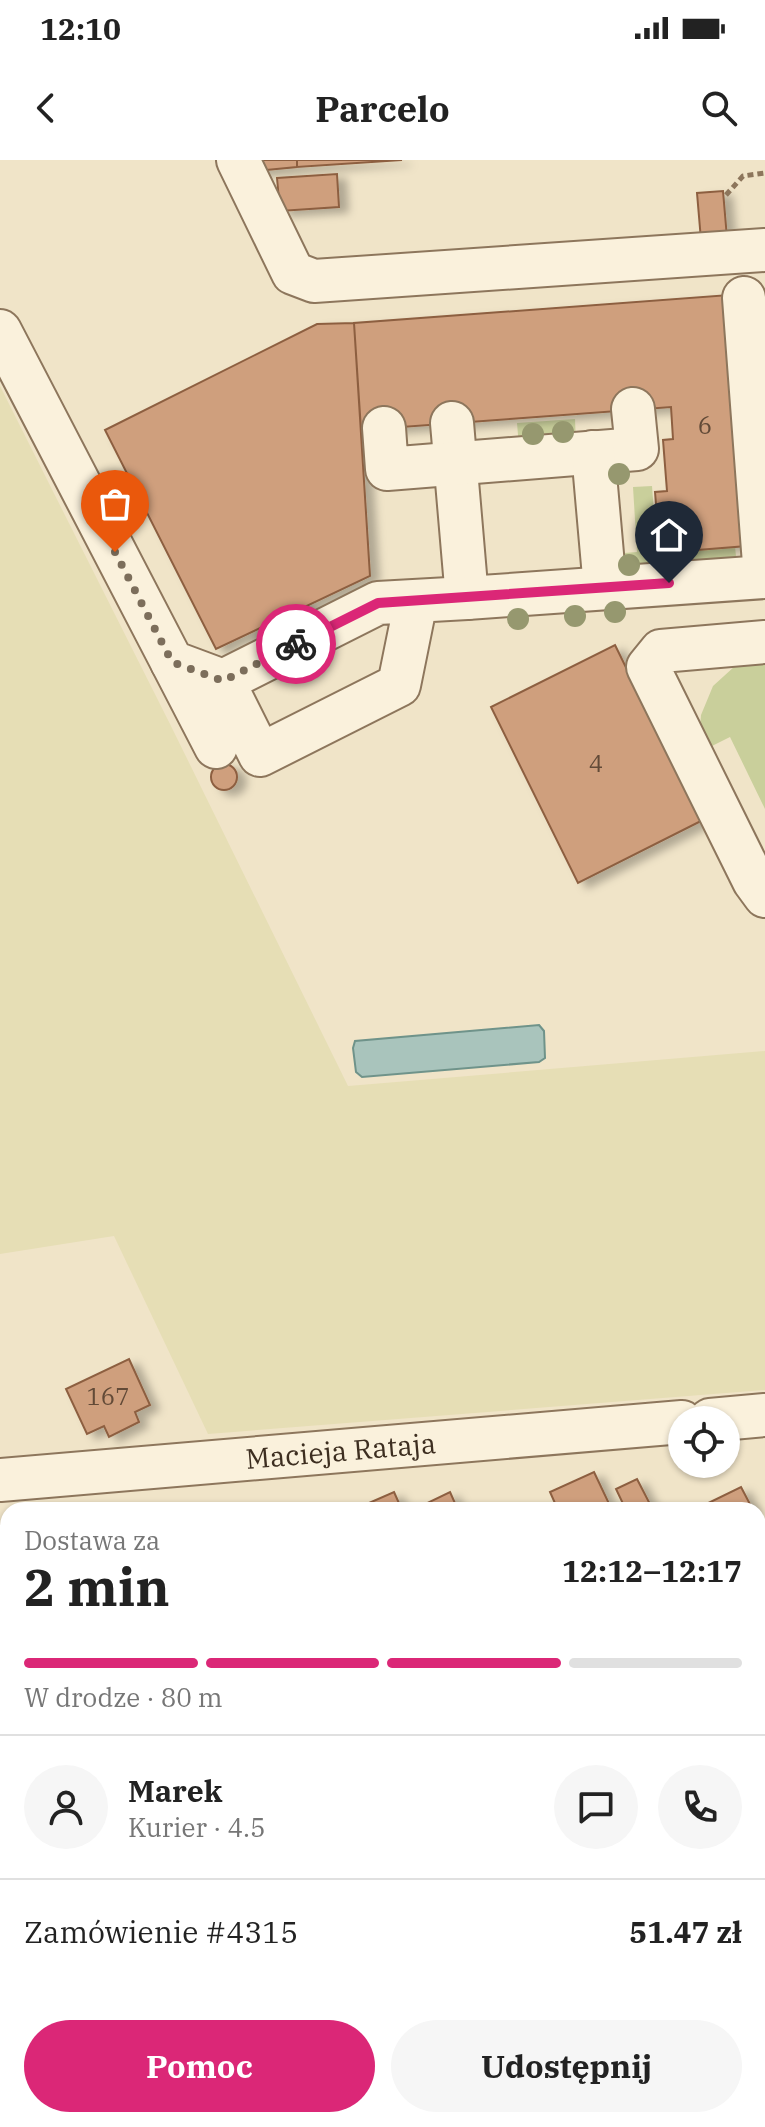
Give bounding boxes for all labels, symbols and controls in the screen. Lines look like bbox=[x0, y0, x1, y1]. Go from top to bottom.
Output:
text: 12:10 bbox=[40, 9, 121, 48]
text: Parcelo bbox=[315, 85, 450, 132]
icon: back bbox=[24, 86, 68, 130]
icon: search bbox=[697, 86, 741, 130]
house number: 6 bbox=[698, 409, 712, 441]
pin bbox=[81, 470, 149, 552]
icon: bag bbox=[93, 482, 137, 526]
pin bbox=[635, 501, 703, 583]
icon: home bbox=[647, 513, 691, 557]
courier bbox=[256, 604, 336, 684]
icon: bike bbox=[274, 622, 318, 666]
house number: 4 bbox=[589, 747, 603, 779]
house number: 167 bbox=[86, 1380, 130, 1412]
map controls bbox=[668, 1406, 740, 1478]
button: locate bbox=[668, 1406, 740, 1478]
street label: Macieja Rataja bbox=[244, 1424, 438, 1477]
text: Dostawa za bbox=[24, 1523, 160, 1557]
text: 12:12–12:17 bbox=[562, 1551, 742, 1590]
text: 2 min bbox=[24, 1553, 170, 1620]
text: W drodze · 80 m bbox=[24, 1680, 223, 1714]
button: person bbox=[24, 1765, 108, 1849]
button: chat bbox=[554, 1765, 638, 1849]
button: phone bbox=[658, 1765, 742, 1849]
text: Marek bbox=[128, 1771, 222, 1810]
text: Kurier · 4.5 bbox=[128, 1810, 266, 1844]
text: Zamówienie #4315 bbox=[24, 1912, 298, 1951]
text: 51.47 zł bbox=[629, 1912, 742, 1951]
button: Pomoc bbox=[24, 2020, 375, 2112]
button: Udostępnij bbox=[391, 2020, 742, 2112]

